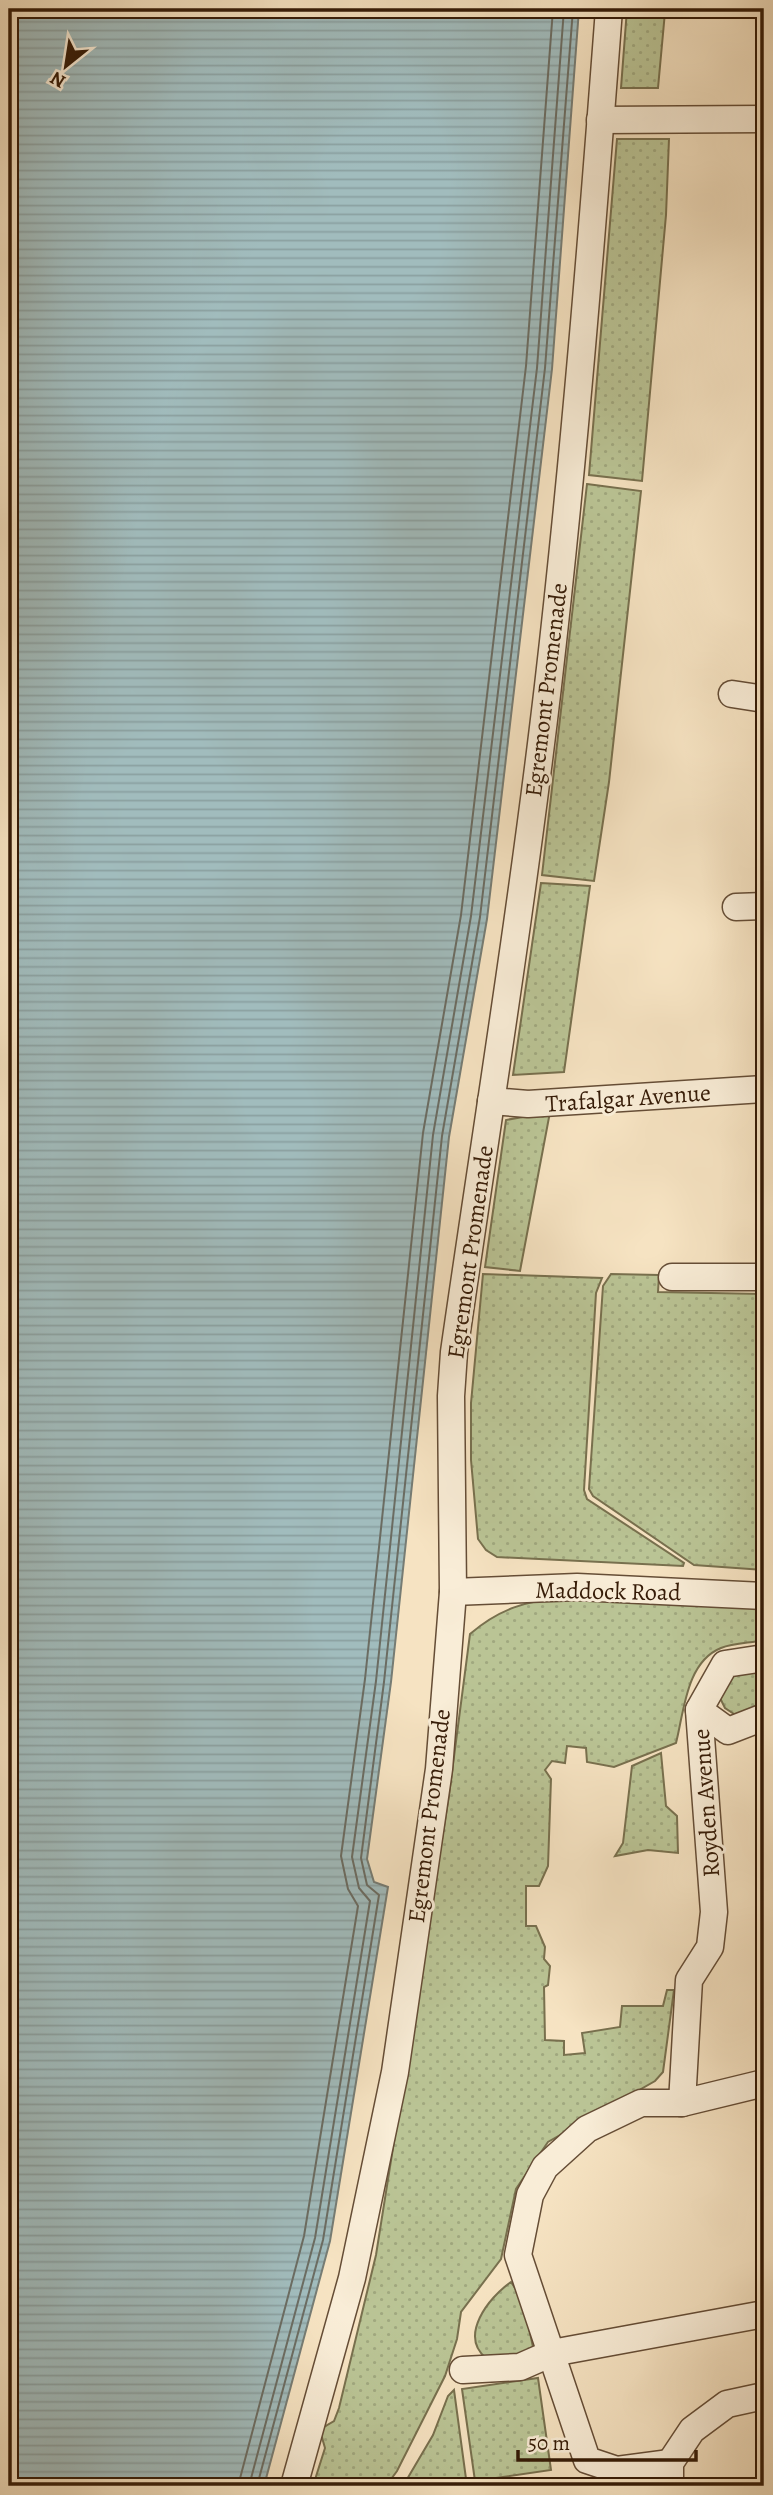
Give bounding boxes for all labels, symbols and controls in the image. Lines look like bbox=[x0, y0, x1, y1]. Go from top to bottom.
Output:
north arrow bbox=[32, 32, 102, 102]
text: N bbox=[45, 65, 70, 95]
street label: Egremont Promenade bbox=[517, 581, 575, 799]
street label: Trafalgar Avenue bbox=[544, 1076, 712, 1120]
street label: Egremont Promenade bbox=[439, 1143, 501, 1361]
street label: Maddock Road bbox=[535, 1574, 681, 1608]
street label: Egremont Promenade bbox=[400, 1707, 458, 1925]
street label: Royden Avenue bbox=[685, 1728, 727, 1878]
scale bar bbox=[518, 2418, 696, 2462]
text: 50 m bbox=[528, 2429, 570, 2457]

